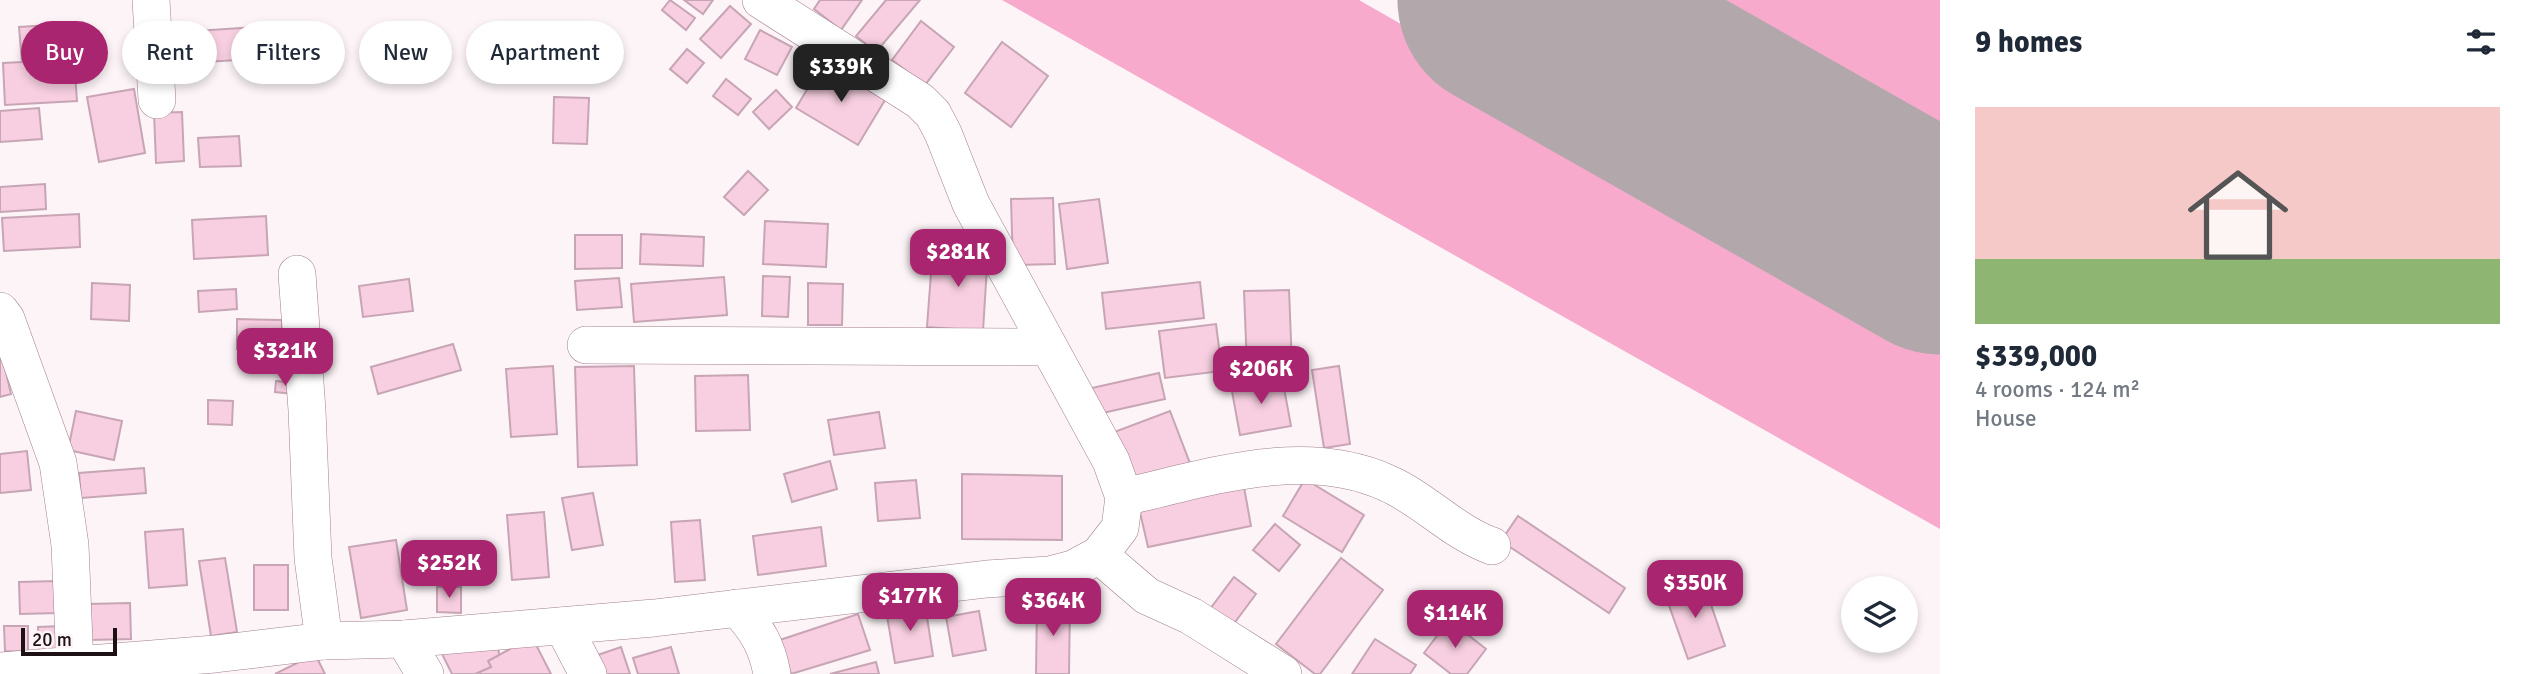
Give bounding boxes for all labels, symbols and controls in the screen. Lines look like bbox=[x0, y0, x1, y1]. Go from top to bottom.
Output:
chip: Buy bbox=[21, 21, 108, 84]
chip: Rent bbox=[122, 21, 217, 84]
chip: Filters bbox=[231, 21, 345, 84]
chip: New bbox=[359, 21, 452, 84]
chip: Apartment bbox=[466, 21, 624, 84]
icon: filters bbox=[2462, 23, 2500, 61]
text: 9 homes bbox=[1975, 24, 2082, 61]
pin: $339K bbox=[792, 44, 890, 104]
text: $339K bbox=[809, 52, 873, 81]
icon: home bbox=[2175, 152, 2301, 278]
pin: $281K bbox=[909, 230, 1007, 289]
text: $281K bbox=[926, 237, 990, 266]
pin: $321K bbox=[236, 328, 334, 388]
text: $321K bbox=[253, 336, 317, 365]
text: $339,000 bbox=[1975, 338, 2097, 375]
pin: $206K bbox=[1212, 346, 1310, 406]
text: $206K bbox=[1229, 354, 1293, 383]
text: 4 rooms · 124 m² bbox=[1975, 375, 2140, 404]
text: House bbox=[1975, 404, 2037, 433]
pin: $252K bbox=[400, 540, 498, 600]
text: $252K bbox=[417, 548, 481, 577]
pin: $350K bbox=[1646, 560, 1744, 620]
text: $350K bbox=[1663, 568, 1727, 597]
pin: $177K bbox=[861, 574, 959, 633]
map controls bbox=[1841, 576, 1918, 653]
button: layers bbox=[1841, 576, 1918, 653]
pin: $364K bbox=[1004, 578, 1102, 638]
text: $177K bbox=[878, 581, 942, 610]
text: $364K bbox=[1021, 586, 1085, 615]
pin: $114K bbox=[1406, 590, 1504, 650]
text: $114K bbox=[1423, 598, 1487, 627]
scale bar bbox=[21, 625, 117, 657]
text: 20 m bbox=[32, 628, 72, 652]

